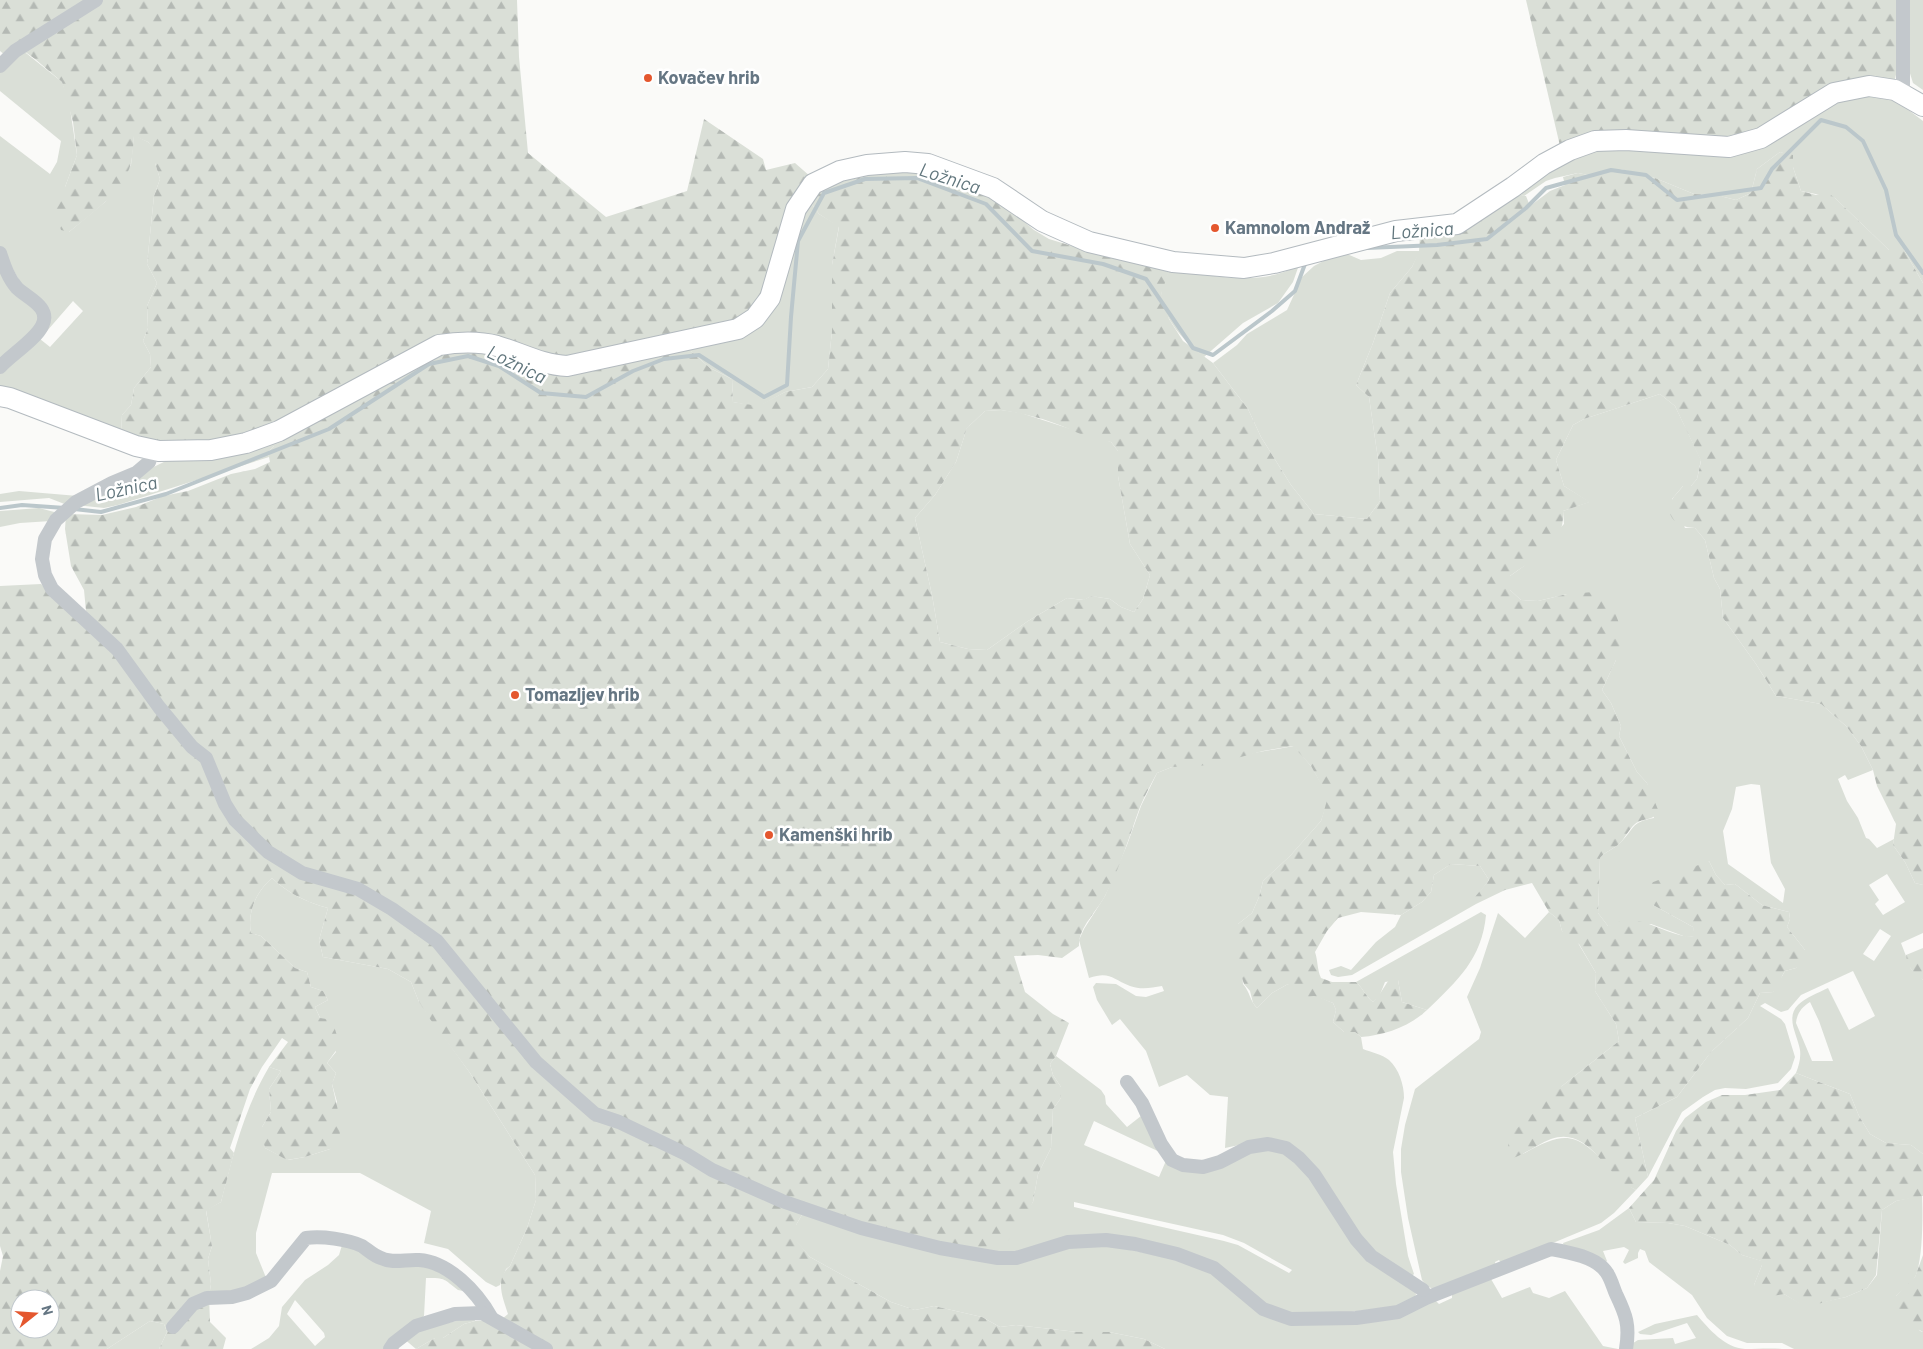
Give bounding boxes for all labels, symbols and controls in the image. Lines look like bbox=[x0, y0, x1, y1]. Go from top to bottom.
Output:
place label: Kovačev hrib bbox=[658, 66, 760, 88]
marker: Kovačev hrib bbox=[642, 72, 654, 84]
water label: Ložnica bbox=[917, 157, 984, 198]
place label: Kamnolom Andraž bbox=[1225, 216, 1370, 238]
water label: Ložnica bbox=[1390, 216, 1454, 243]
marker: Kamnolom Andraž bbox=[1209, 222, 1221, 234]
water label: Ložnica bbox=[484, 339, 551, 388]
water label: Ložnica bbox=[93, 470, 159, 505]
place label: Tomazljev hrib bbox=[525, 683, 640, 705]
marker: Tomazljev hrib bbox=[509, 689, 521, 701]
place label: Kamenški hrib bbox=[779, 823, 893, 845]
marker: Kamenški hrib bbox=[763, 829, 775, 841]
north arrow bbox=[10, 1289, 60, 1339]
text: N bbox=[38, 1303, 57, 1317]

